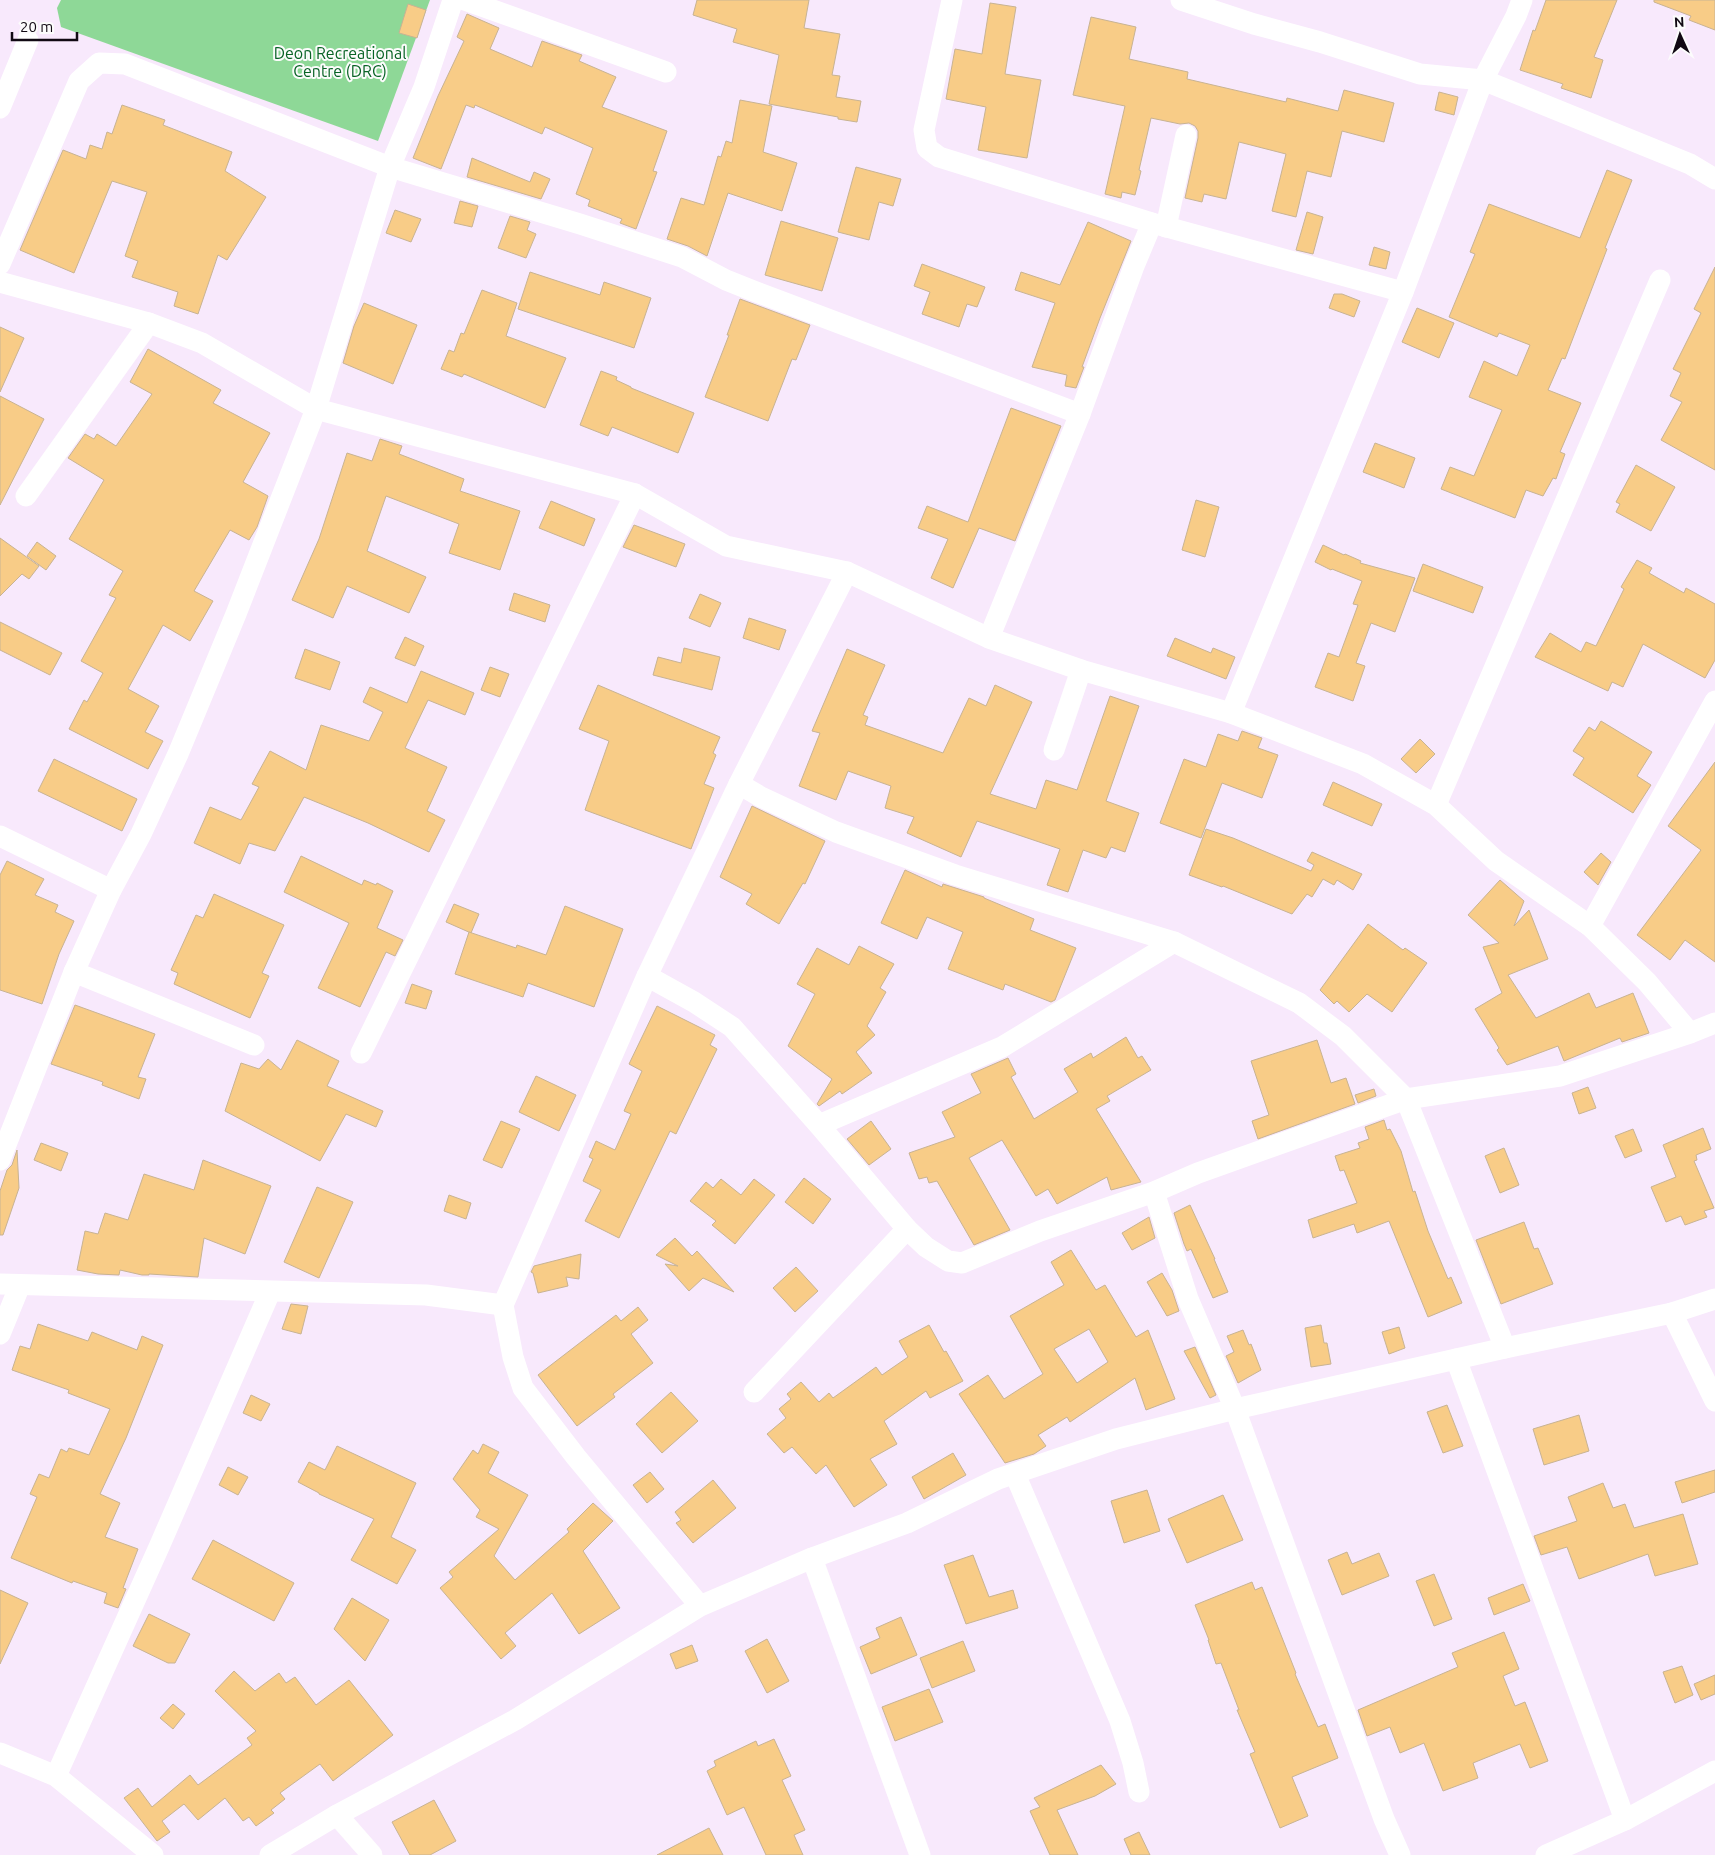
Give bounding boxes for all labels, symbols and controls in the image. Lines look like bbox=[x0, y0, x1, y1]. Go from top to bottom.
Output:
scale bar bbox=[12, 10, 78, 42]
north arrow bbox=[1655, 10, 1705, 60]
text: N bbox=[1674, 14, 1685, 30]
text: 20 m bbox=[20, 18, 53, 35]
park label: Deon Recreational Centre (DRC) bbox=[274, 44, 406, 81]

